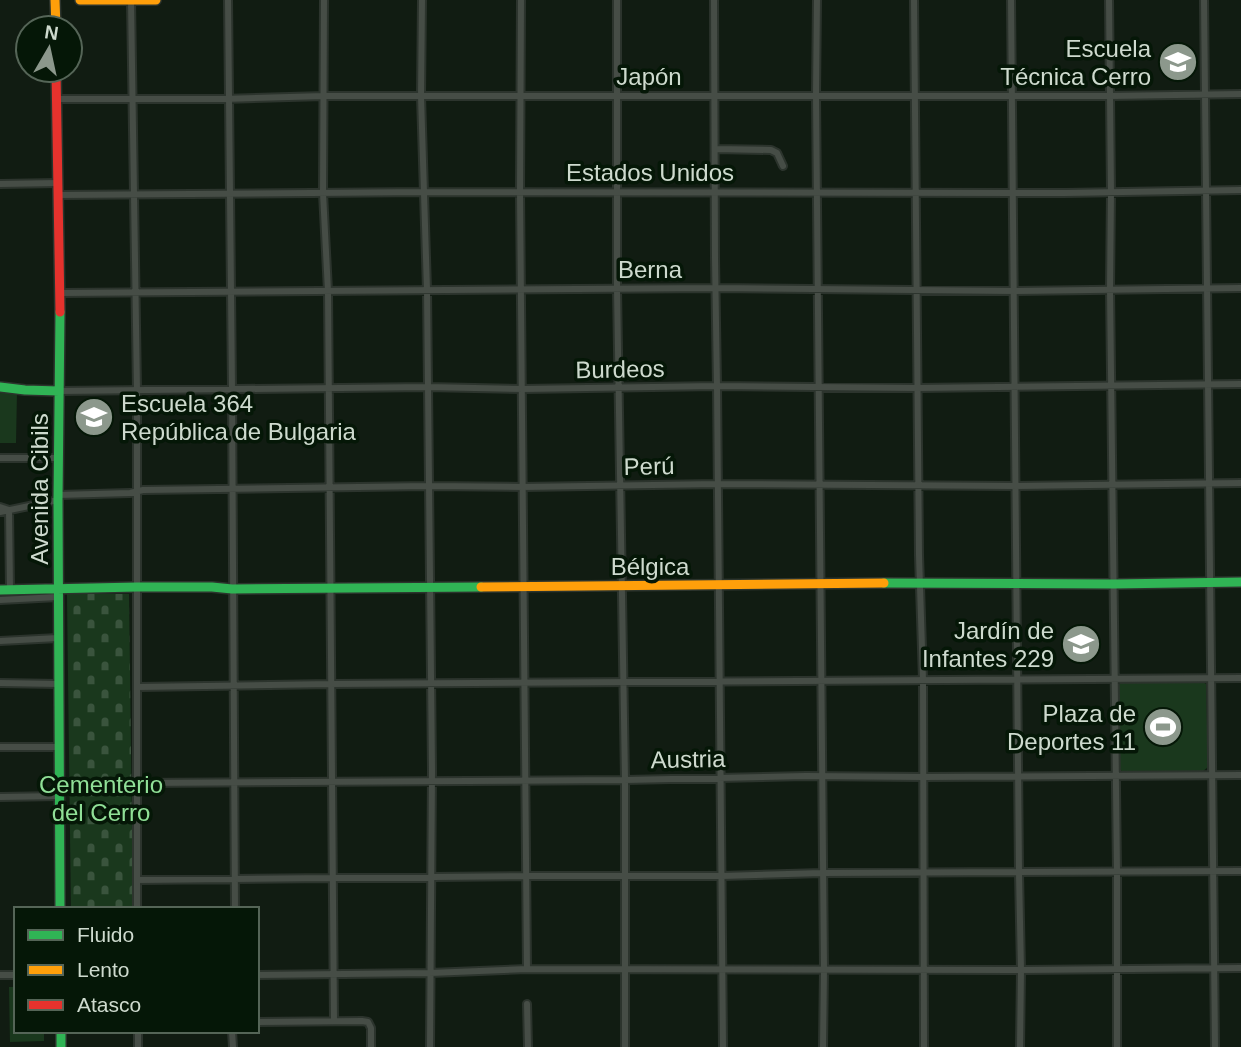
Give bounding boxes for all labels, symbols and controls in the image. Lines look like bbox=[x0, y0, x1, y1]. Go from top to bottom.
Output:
north arrow bbox=[14, 14, 84, 84]
text: N bbox=[43, 21, 60, 44]
place label: Escuela Técnica Cerro bbox=[1000, 35, 1152, 90]
school or university icon: Escuela Técnica Cerro bbox=[1157, 41, 1199, 83]
street label: Japón bbox=[616, 63, 682, 90]
street label: Estados Unidos bbox=[566, 159, 734, 186]
street label: Berna bbox=[618, 256, 683, 283]
street label: Burdeos bbox=[575, 355, 665, 383]
place label: Escuela 364 República de Bulgaria bbox=[121, 390, 356, 445]
school or university icon: Escuela 364 República de Bulgaria bbox=[73, 396, 115, 438]
street label: Avenida Cibils bbox=[26, 413, 53, 565]
street label: Perú bbox=[623, 452, 675, 480]
street label: Bélgica bbox=[611, 553, 690, 580]
place label: Jardín de Infantes 229 bbox=[922, 617, 1054, 672]
school or university icon: Jardín de Infantes 229 bbox=[1060, 623, 1102, 665]
place label: Plaza de Deportes 11 bbox=[1007, 700, 1136, 755]
sports icon: Plaza de Deportes 11 bbox=[1142, 706, 1184, 748]
street label: Austria bbox=[650, 745, 726, 773]
park label: Cementerio del Cerro bbox=[39, 771, 163, 826]
legend bbox=[14, 907, 259, 1033]
text: Fluido bbox=[77, 923, 134, 946]
text: Lento bbox=[77, 958, 130, 981]
text: Atasco bbox=[77, 993, 141, 1016]

